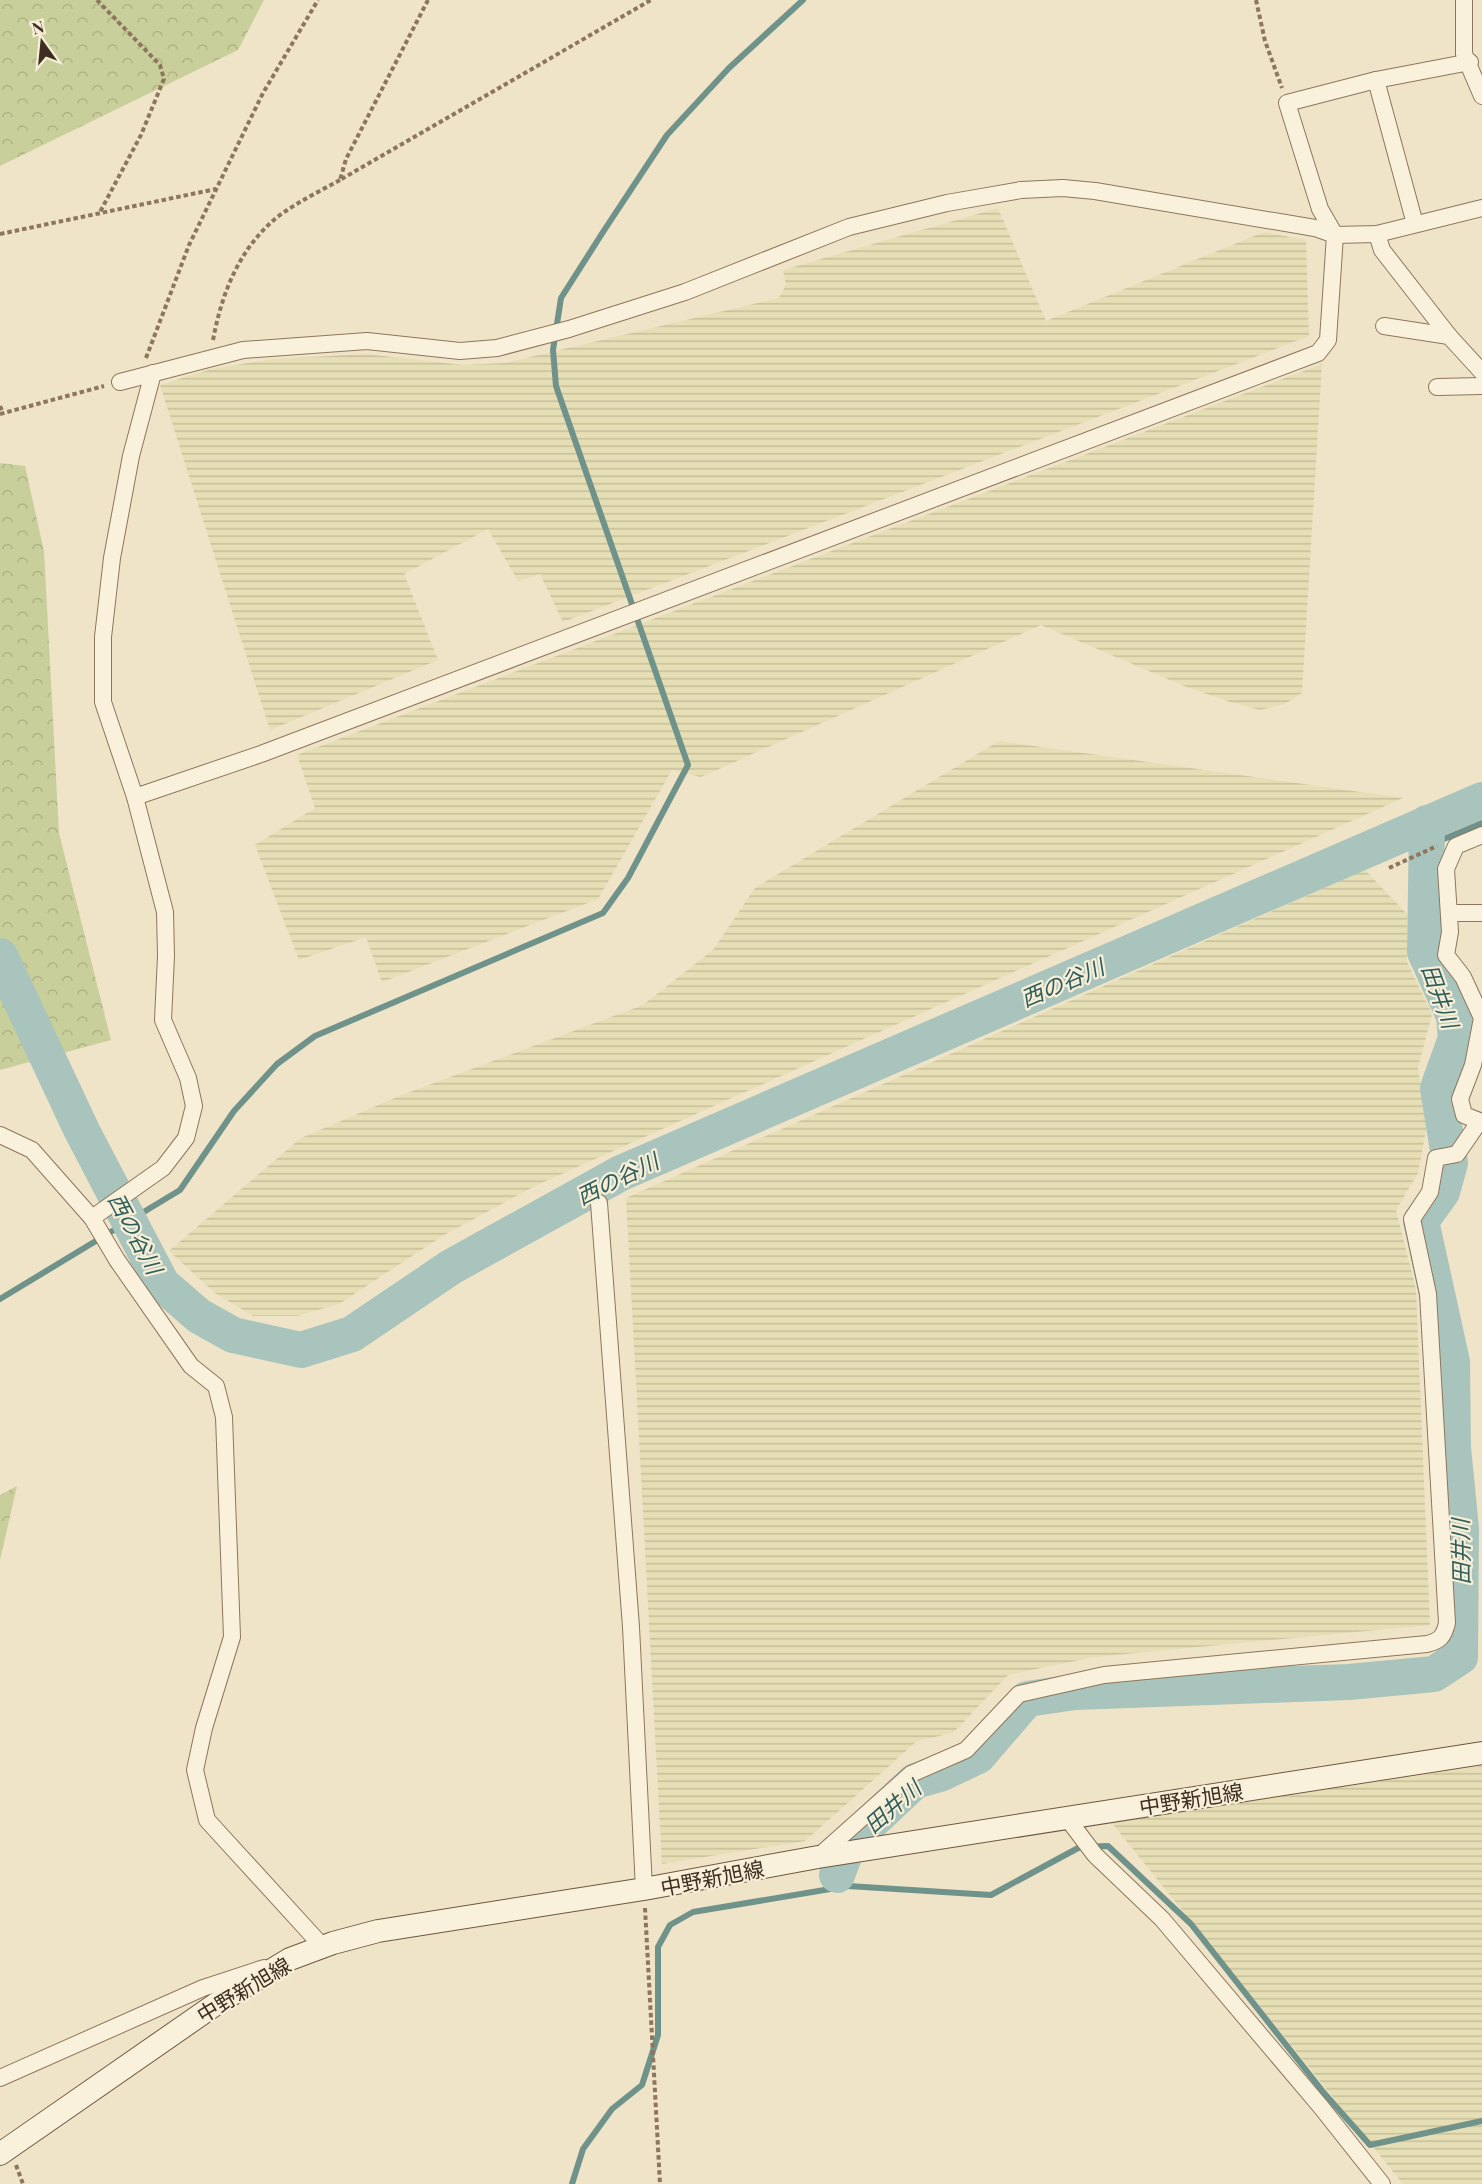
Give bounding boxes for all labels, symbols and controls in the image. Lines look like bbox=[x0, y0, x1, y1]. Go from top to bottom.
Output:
north arrow bbox=[12, 12, 72, 72]
text: N bbox=[30, 15, 47, 39]
water label: 西の谷川 bbox=[1016, 950, 1110, 1013]
water label: 田井川 bbox=[1416, 960, 1467, 1034]
water label: 西の谷川 bbox=[571, 1144, 665, 1211]
water label: 西の谷川 bbox=[102, 1187, 171, 1281]
water label: 田井川 bbox=[1444, 1517, 1476, 1585]
water label: 田井川 bbox=[857, 1772, 928, 1839]
street label: 中野新旭線 bbox=[1137, 1776, 1245, 1820]
street label: 中野新旭線 bbox=[658, 1853, 766, 1901]
street label: 中野新旭線 bbox=[191, 1950, 295, 2028]

